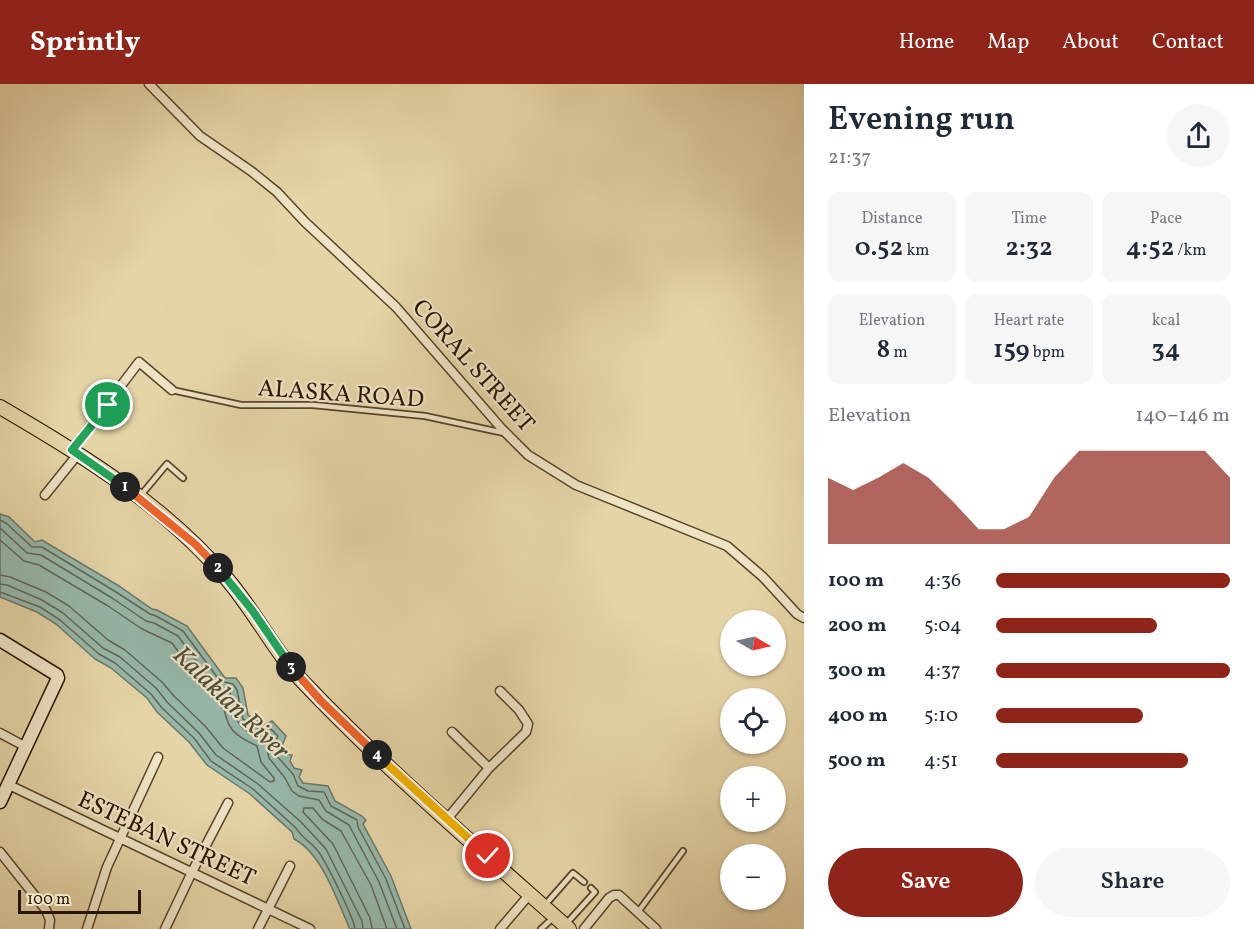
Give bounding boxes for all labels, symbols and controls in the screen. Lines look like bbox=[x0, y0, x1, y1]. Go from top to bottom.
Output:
text: Sprintly bbox=[30, 23, 140, 62]
text: Home bbox=[899, 28, 954, 57]
text: Map bbox=[987, 28, 1029, 57]
text: About bbox=[1062, 28, 1119, 57]
text: Contact bbox=[1152, 28, 1224, 57]
text: Evening run bbox=[828, 98, 1015, 144]
button: share bbox=[1167, 104, 1230, 167]
text: 21:37 bbox=[828, 144, 871, 172]
text: Distance bbox=[861, 208, 923, 230]
text: Time bbox=[1011, 208, 1047, 230]
text: Pace bbox=[1150, 208, 1182, 230]
text: 0.52 bbox=[855, 230, 903, 266]
text: 2:32 bbox=[1005, 230, 1053, 266]
text: 4:52 bbox=[1126, 230, 1174, 266]
text: km bbox=[903, 240, 929, 262]
text: /km bbox=[1174, 240, 1206, 262]
street label: CORAL STREET bbox=[403, 292, 542, 440]
text: Elevation bbox=[859, 310, 925, 332]
text: Heart rate bbox=[994, 310, 1064, 332]
text: kcal bbox=[1152, 310, 1180, 332]
text: 8 bbox=[876, 332, 890, 368]
text: 159 bbox=[993, 332, 1030, 368]
text: 34 bbox=[1152, 332, 1180, 368]
text: m bbox=[890, 342, 908, 364]
text: bpm bbox=[1030, 342, 1065, 364]
street label: ALASKA ROAD bbox=[257, 372, 425, 418]
pin bbox=[82, 379, 133, 430]
icon: arrive bbox=[91, 388, 124, 421]
text: Elevation bbox=[828, 402, 911, 430]
text: 140–146 m bbox=[1135, 402, 1230, 430]
pin: 1 bbox=[110, 472, 140, 502]
text: 1 bbox=[122, 476, 128, 498]
pin: 2 bbox=[203, 553, 233, 583]
text: 2 bbox=[214, 557, 222, 579]
text: 100 m bbox=[828, 567, 884, 595]
text: 4:36 bbox=[924, 567, 961, 595]
north arrow bbox=[720, 610, 786, 676]
map controls bbox=[720, 610, 786, 910]
text: 200 m bbox=[828, 612, 886, 640]
text: 5:04 bbox=[924, 612, 962, 640]
water label: Kalaklan River bbox=[164, 638, 297, 769]
pin: 3 bbox=[276, 652, 306, 682]
text: 3 bbox=[287, 656, 295, 678]
text: 300 m bbox=[828, 657, 886, 685]
text: 4:37 bbox=[924, 657, 961, 685]
button: locate bbox=[720, 688, 786, 754]
text: 400 m bbox=[828, 702, 888, 730]
text: 5:10 bbox=[924, 702, 958, 730]
pin: 4 bbox=[362, 740, 392, 770]
text: 4 bbox=[372, 744, 382, 766]
text: 500 m bbox=[828, 747, 886, 775]
text: 4:51 bbox=[924, 747, 958, 775]
button: + bbox=[720, 766, 786, 832]
street label: ESTEBAN STREET bbox=[72, 784, 261, 896]
pin bbox=[462, 830, 513, 881]
icon: check bbox=[471, 839, 504, 872]
button: − bbox=[720, 844, 786, 910]
button: Save bbox=[828, 848, 1023, 917]
button: Share bbox=[1035, 848, 1230, 917]
scale bar bbox=[18, 887, 141, 914]
text: 100 m bbox=[27, 889, 70, 911]

